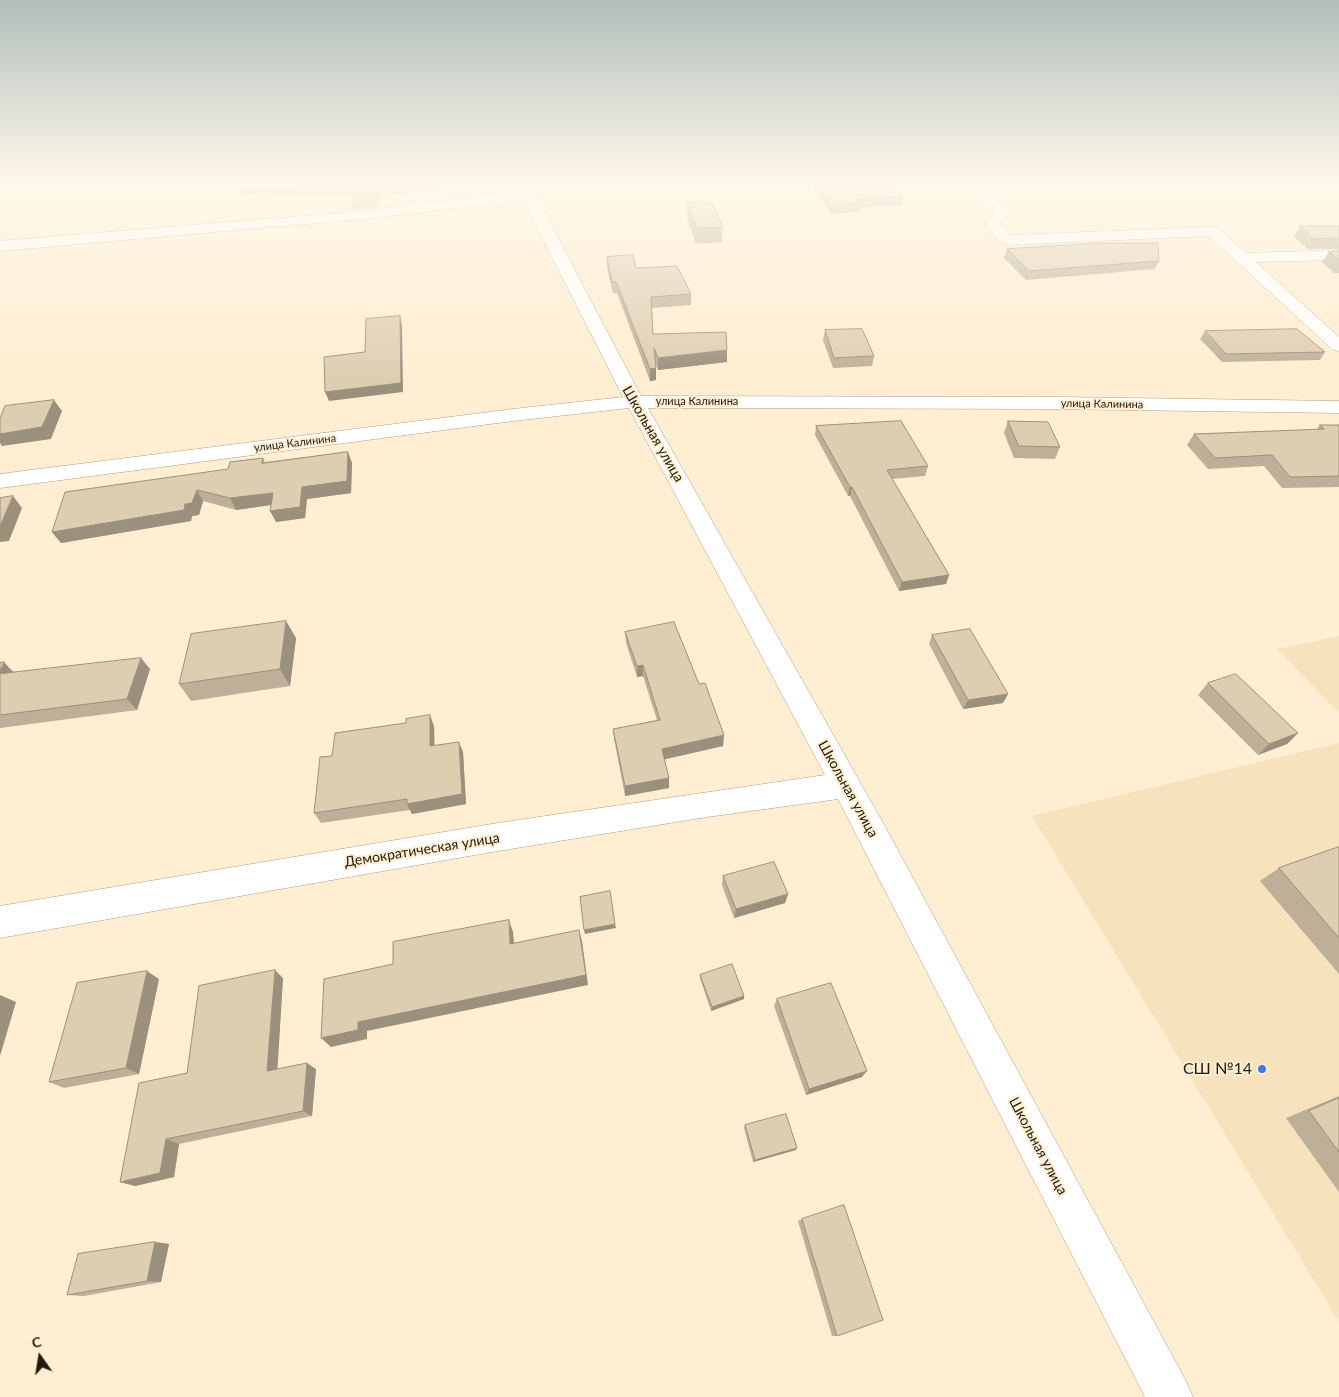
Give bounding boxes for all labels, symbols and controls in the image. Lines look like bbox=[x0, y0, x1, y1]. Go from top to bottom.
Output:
street label: Школьная улица bbox=[619, 383, 687, 485]
street label: улица Калинина bbox=[656, 394, 738, 408]
street label: улица Калинина bbox=[1061, 397, 1143, 411]
street label: улица Калинина bbox=[253, 431, 337, 455]
street label: Школьная улица bbox=[814, 738, 882, 840]
street label: Демократическая улица bbox=[343, 829, 501, 871]
place label: СШ №14 bbox=[1183, 1059, 1252, 1079]
marker: СШ №14 bbox=[1256, 1063, 1268, 1075]
street label: Школьная улица bbox=[1005, 1094, 1071, 1198]
north arrow bbox=[15, 1332, 65, 1382]
text: С bbox=[30, 1333, 43, 1351]

